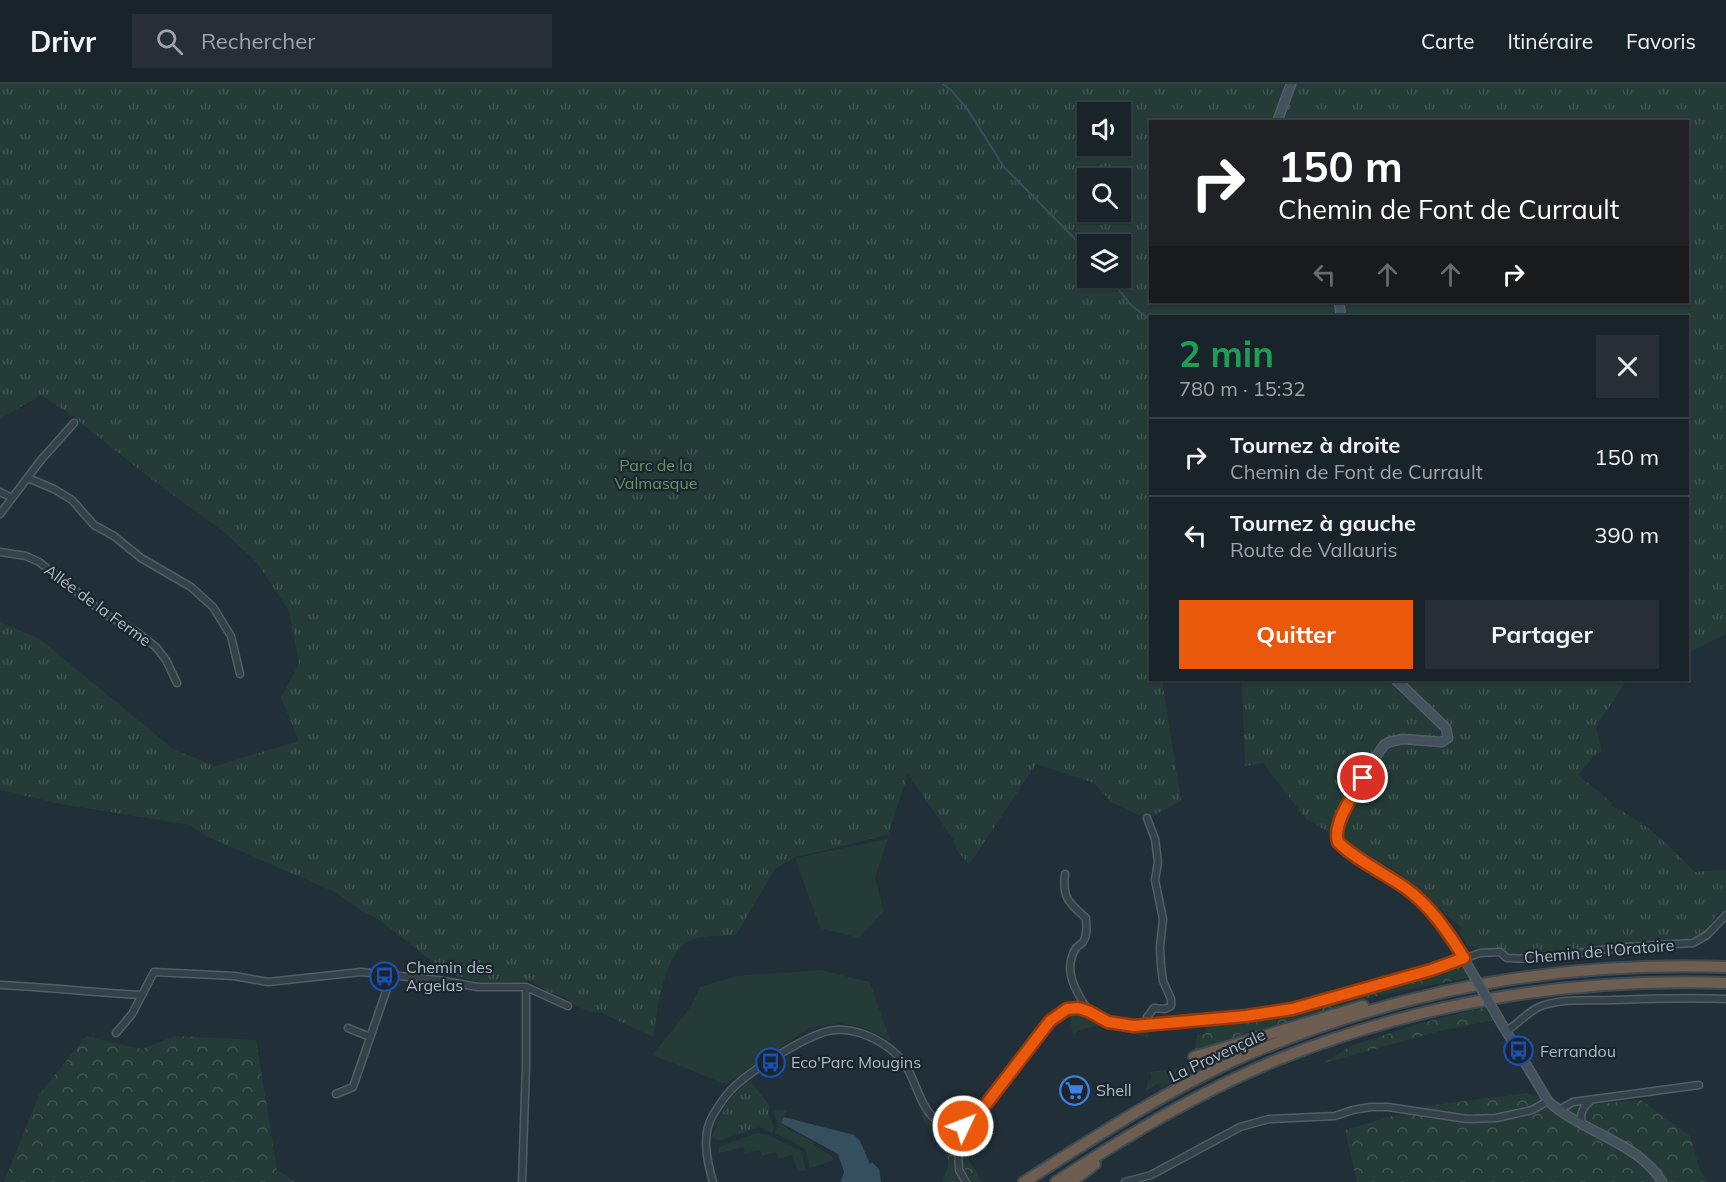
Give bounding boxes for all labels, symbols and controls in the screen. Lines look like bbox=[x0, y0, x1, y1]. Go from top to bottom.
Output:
search box bbox=[132, 14, 552, 68]
text: Drivr bbox=[30, 24, 96, 59]
icon: search bbox=[153, 25, 186, 58]
text: Rechercher bbox=[201, 27, 315, 55]
text: Carte bbox=[1421, 28, 1475, 54]
text: Itinéraire bbox=[1508, 28, 1593, 54]
text: Favoris bbox=[1626, 28, 1696, 54]
map controls bbox=[1077, 102, 1131, 288]
button: sound bbox=[1077, 102, 1131, 156]
text: 150 m bbox=[1278, 140, 1403, 193]
icon: right bbox=[1179, 144, 1257, 222]
button: search bbox=[1077, 168, 1131, 222]
text: Chemin de Font de Currault bbox=[1278, 192, 1619, 226]
button: layers bbox=[1077, 234, 1131, 288]
icon: left bbox=[1308, 258, 1341, 291]
icon: ahead bbox=[1371, 258, 1404, 291]
icon: ahead bbox=[1434, 258, 1467, 291]
icon: right bbox=[1497, 258, 1530, 291]
text: 2 min bbox=[1179, 331, 1274, 376]
button: close bbox=[1596, 335, 1659, 398]
text: 780 m · 15:32 bbox=[1179, 376, 1305, 401]
text: Tournez à droite bbox=[1230, 431, 1400, 459]
icon: right bbox=[1179, 441, 1212, 474]
text: 150 m bbox=[1594, 443, 1659, 471]
park label: Parc de la Valmasque bbox=[615, 455, 697, 493]
text: Chemin de Font de Currault bbox=[1230, 459, 1483, 484]
text: Tournez à gauche bbox=[1230, 509, 1416, 537]
icon: left bbox=[1179, 519, 1212, 552]
text: 390 m bbox=[1594, 521, 1659, 549]
text: Route de Vallauris bbox=[1230, 537, 1398, 562]
street label: Allée de la Ferme bbox=[41, 560, 155, 650]
button: Quitter bbox=[1179, 600, 1413, 669]
button: Partager bbox=[1425, 600, 1659, 669]
pin bbox=[1337, 752, 1388, 803]
icon: arrive bbox=[1346, 761, 1379, 794]
street label: Chemin de l'Oratoire bbox=[1523, 934, 1675, 968]
place label: Chemin des Argelas bbox=[406, 957, 493, 995]
bus stop icon: Chemin des Argelas bbox=[369, 960, 401, 992]
street label: La Provençale bbox=[1166, 1024, 1268, 1086]
bus stop icon: Ferrandou bbox=[1503, 1035, 1535, 1067]
place label: Ferrandou bbox=[1540, 1041, 1616, 1061]
bus stop icon: Eco'Parc Mougins bbox=[754, 1046, 786, 1078]
place label: Eco'Parc Mougins bbox=[791, 1052, 921, 1072]
supermarket icon: Shell bbox=[1059, 1074, 1091, 1106]
place label: Shell bbox=[1096, 1080, 1132, 1100]
position arrow bbox=[931, 1094, 995, 1158]

